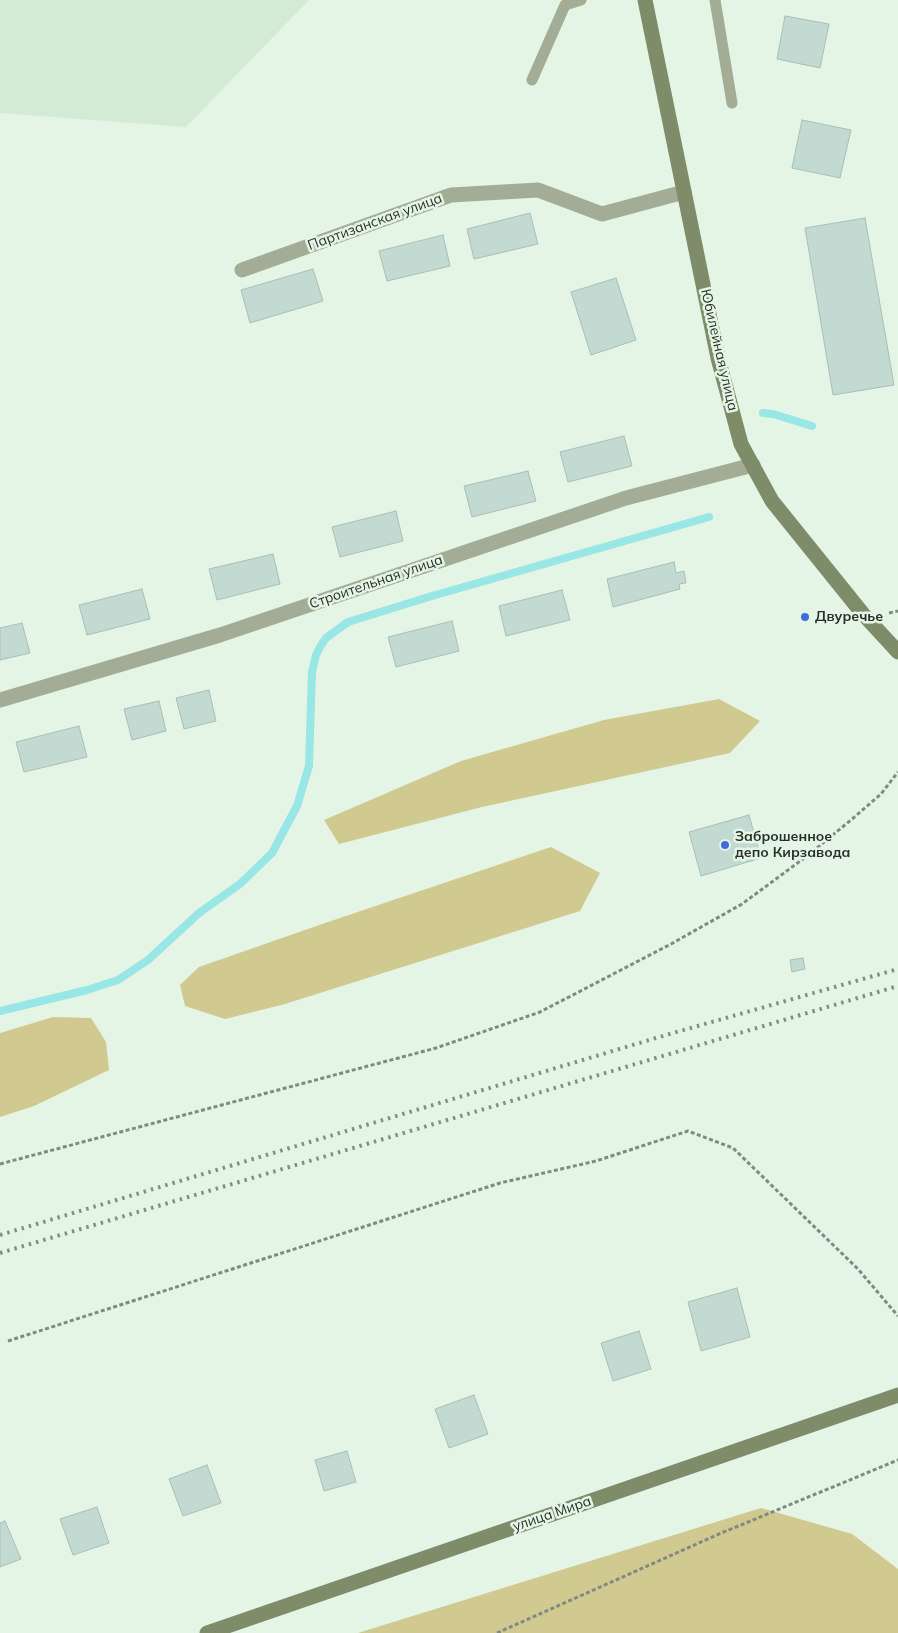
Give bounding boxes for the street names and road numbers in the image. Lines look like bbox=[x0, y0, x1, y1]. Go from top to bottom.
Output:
street label: Партизанская улица bbox=[306, 190, 444, 254]
street label: Юбилейная улица bbox=[697, 288, 741, 412]
street label: Строительная улица bbox=[307, 551, 445, 613]
street label: улица Мира bbox=[511, 1493, 593, 1535]

